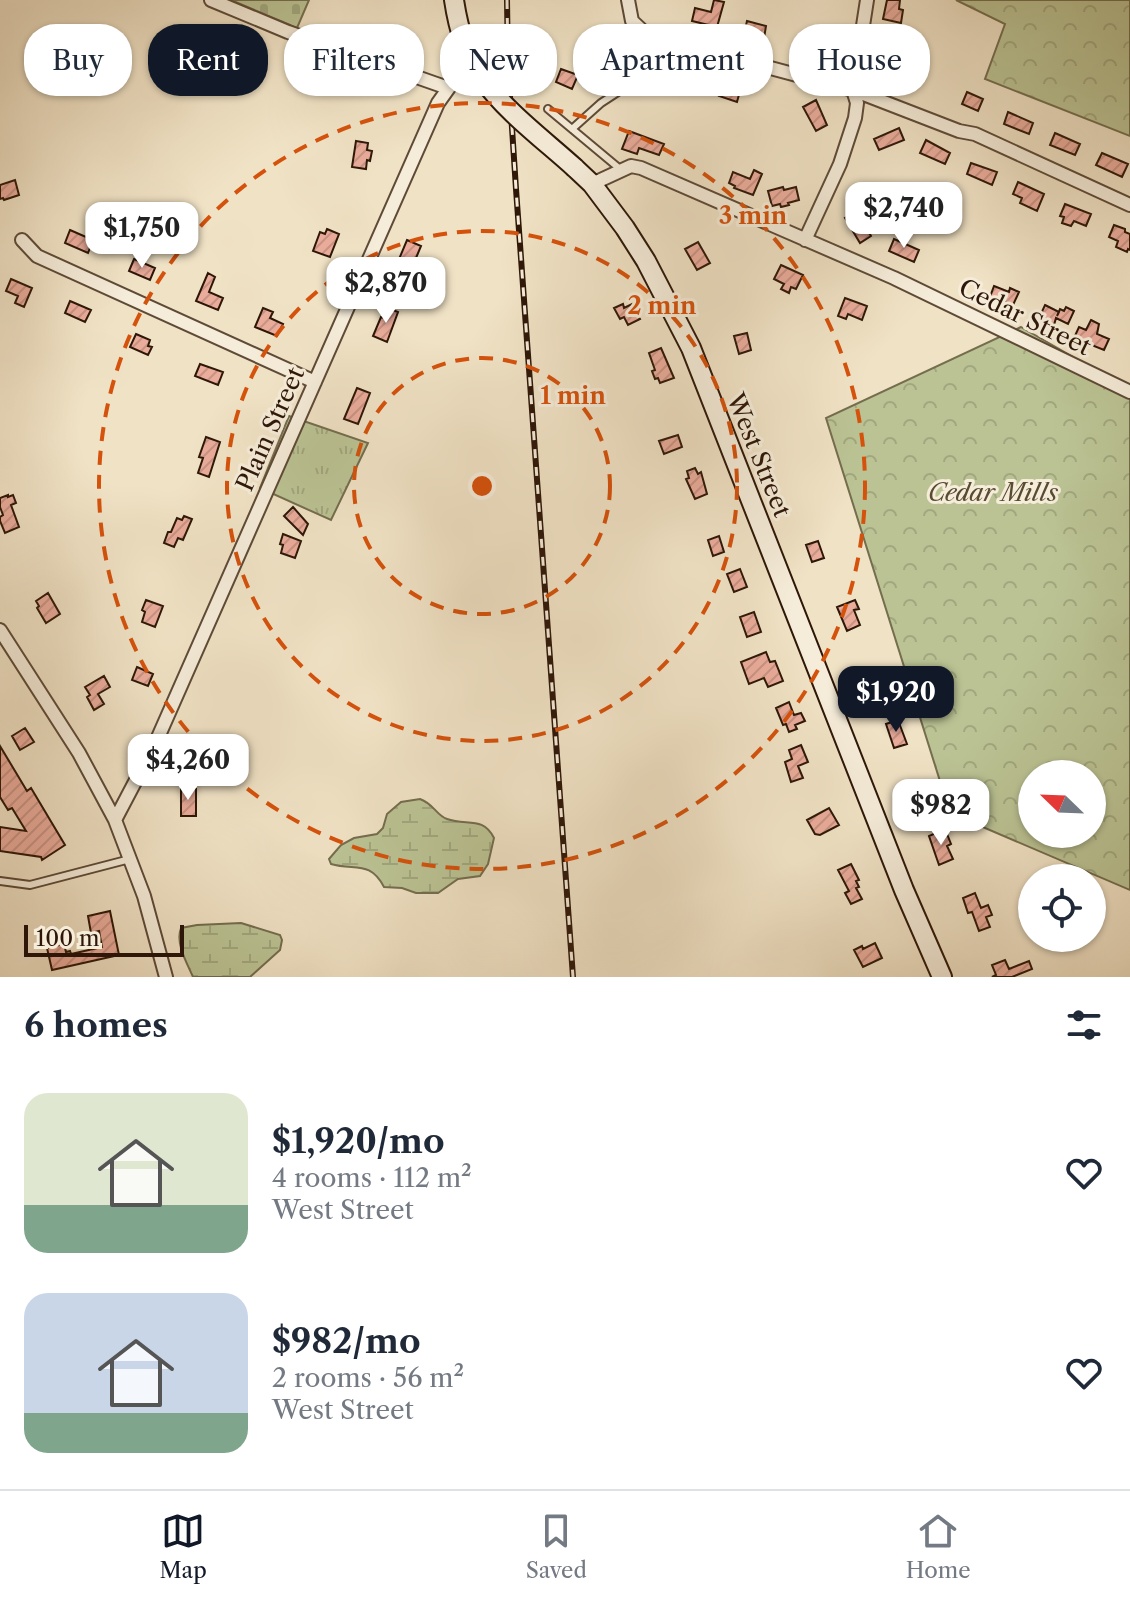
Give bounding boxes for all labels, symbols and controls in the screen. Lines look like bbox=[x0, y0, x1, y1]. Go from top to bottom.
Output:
chip: Buy bbox=[24, 24, 132, 96]
chip: Rent bbox=[148, 24, 268, 96]
chip: Filters bbox=[284, 24, 424, 96]
chip: New bbox=[440, 24, 557, 96]
chip: Apartment bbox=[573, 24, 773, 96]
chip: House bbox=[789, 24, 930, 96]
pin: $2,740 bbox=[839, 182, 969, 250]
text: $2,740 bbox=[863, 192, 945, 224]
text: 3 min bbox=[719, 201, 788, 230]
pin: $1,750 bbox=[77, 202, 207, 270]
text: $1,750 bbox=[103, 212, 181, 244]
pin: $2,870 bbox=[321, 257, 451, 325]
text: $2,870 bbox=[344, 267, 428, 299]
street label: Cedar Street bbox=[954, 273, 1096, 362]
text: 2 min bbox=[627, 291, 697, 320]
street label: Plain Street bbox=[230, 362, 310, 495]
text: 1 min bbox=[540, 381, 606, 410]
street label: West Street bbox=[721, 388, 797, 522]
centre of rings bbox=[468, 472, 496, 500]
park label: Cedar Mills bbox=[928, 478, 1059, 507]
pin: $1,920 bbox=[831, 666, 961, 734]
text: $1,920 bbox=[856, 676, 936, 708]
pin: $4,260 bbox=[123, 734, 253, 802]
text: $4,260 bbox=[146, 744, 230, 776]
north arrow bbox=[1018, 760, 1106, 848]
map controls bbox=[1018, 760, 1106, 952]
pin: $982 bbox=[894, 779, 988, 847]
text: $982 bbox=[910, 789, 972, 821]
button: locate bbox=[1018, 864, 1106, 952]
scale bar bbox=[24, 921, 184, 957]
text: 100 m bbox=[36, 925, 99, 952]
icon: filters bbox=[1062, 1003, 1106, 1047]
text: 6 homes bbox=[24, 1004, 168, 1046]
text: $1,920/mo bbox=[272, 1120, 445, 1162]
icon: home bbox=[88, 1125, 184, 1221]
icon: heart bbox=[1062, 1151, 1106, 1195]
text: 4 rooms · 112 m² bbox=[272, 1162, 472, 1194]
text: West Street bbox=[272, 1194, 414, 1226]
text: $982/mo bbox=[272, 1320, 421, 1362]
icon: home bbox=[88, 1325, 184, 1421]
icon: heart bbox=[1062, 1351, 1106, 1395]
text: 2 rooms · 56 m² bbox=[272, 1362, 464, 1394]
text: West Street bbox=[272, 1394, 414, 1426]
tab: Map bbox=[160, 1509, 207, 1584]
tab: Saved bbox=[526, 1509, 587, 1584]
tab: Home bbox=[906, 1509, 970, 1584]

